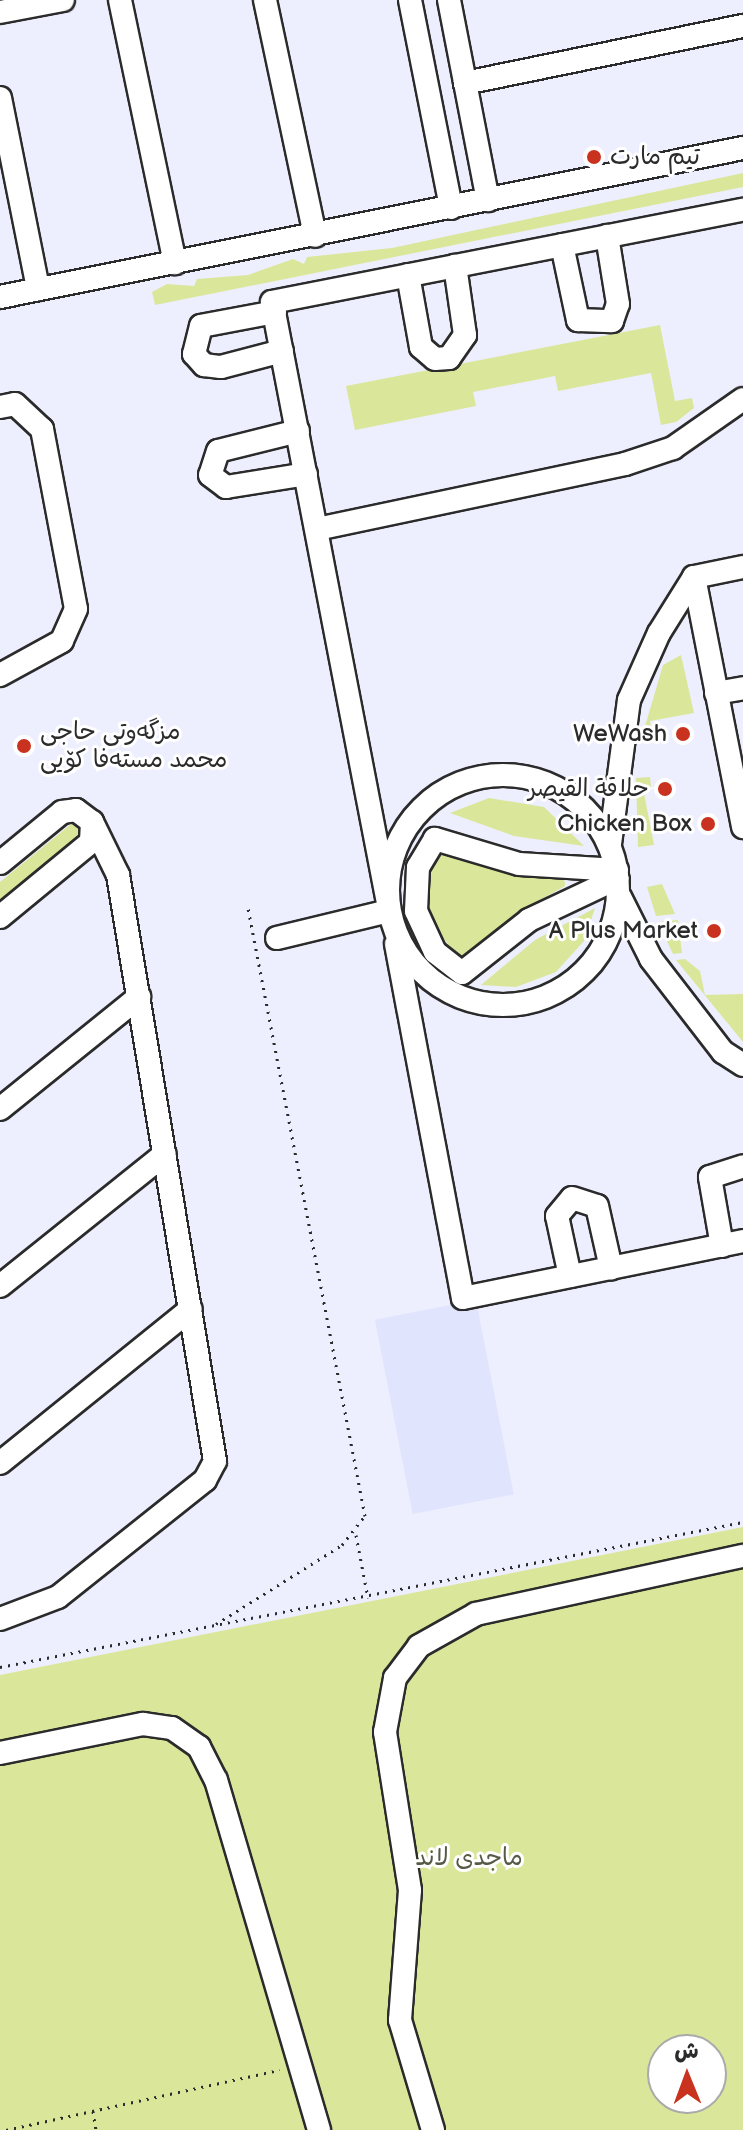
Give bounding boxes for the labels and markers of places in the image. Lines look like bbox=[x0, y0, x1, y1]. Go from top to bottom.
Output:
place label: تيم مارت bbox=[610, 143, 700, 171]
marker: تيم مارت bbox=[585, 148, 603, 166]
place label: مزگەوتی حاجی محمد مستەفا کۆیی bbox=[40, 718, 227, 774]
place label: WeWash bbox=[573, 720, 667, 748]
marker: WeWash bbox=[674, 725, 692, 743]
marker: مزگەوتی حاجی محمد مستەفا کۆیی bbox=[15, 737, 33, 755]
place label: حلاقة القيصر bbox=[528, 775, 649, 803]
marker: حلاقة القيصر bbox=[656, 780, 674, 798]
place label: Chicken Box bbox=[557, 810, 692, 838]
marker: Chicken Box bbox=[699, 815, 717, 833]
place label: A Plus Market bbox=[549, 917, 698, 945]
marker: A Plus Market bbox=[705, 922, 723, 940]

